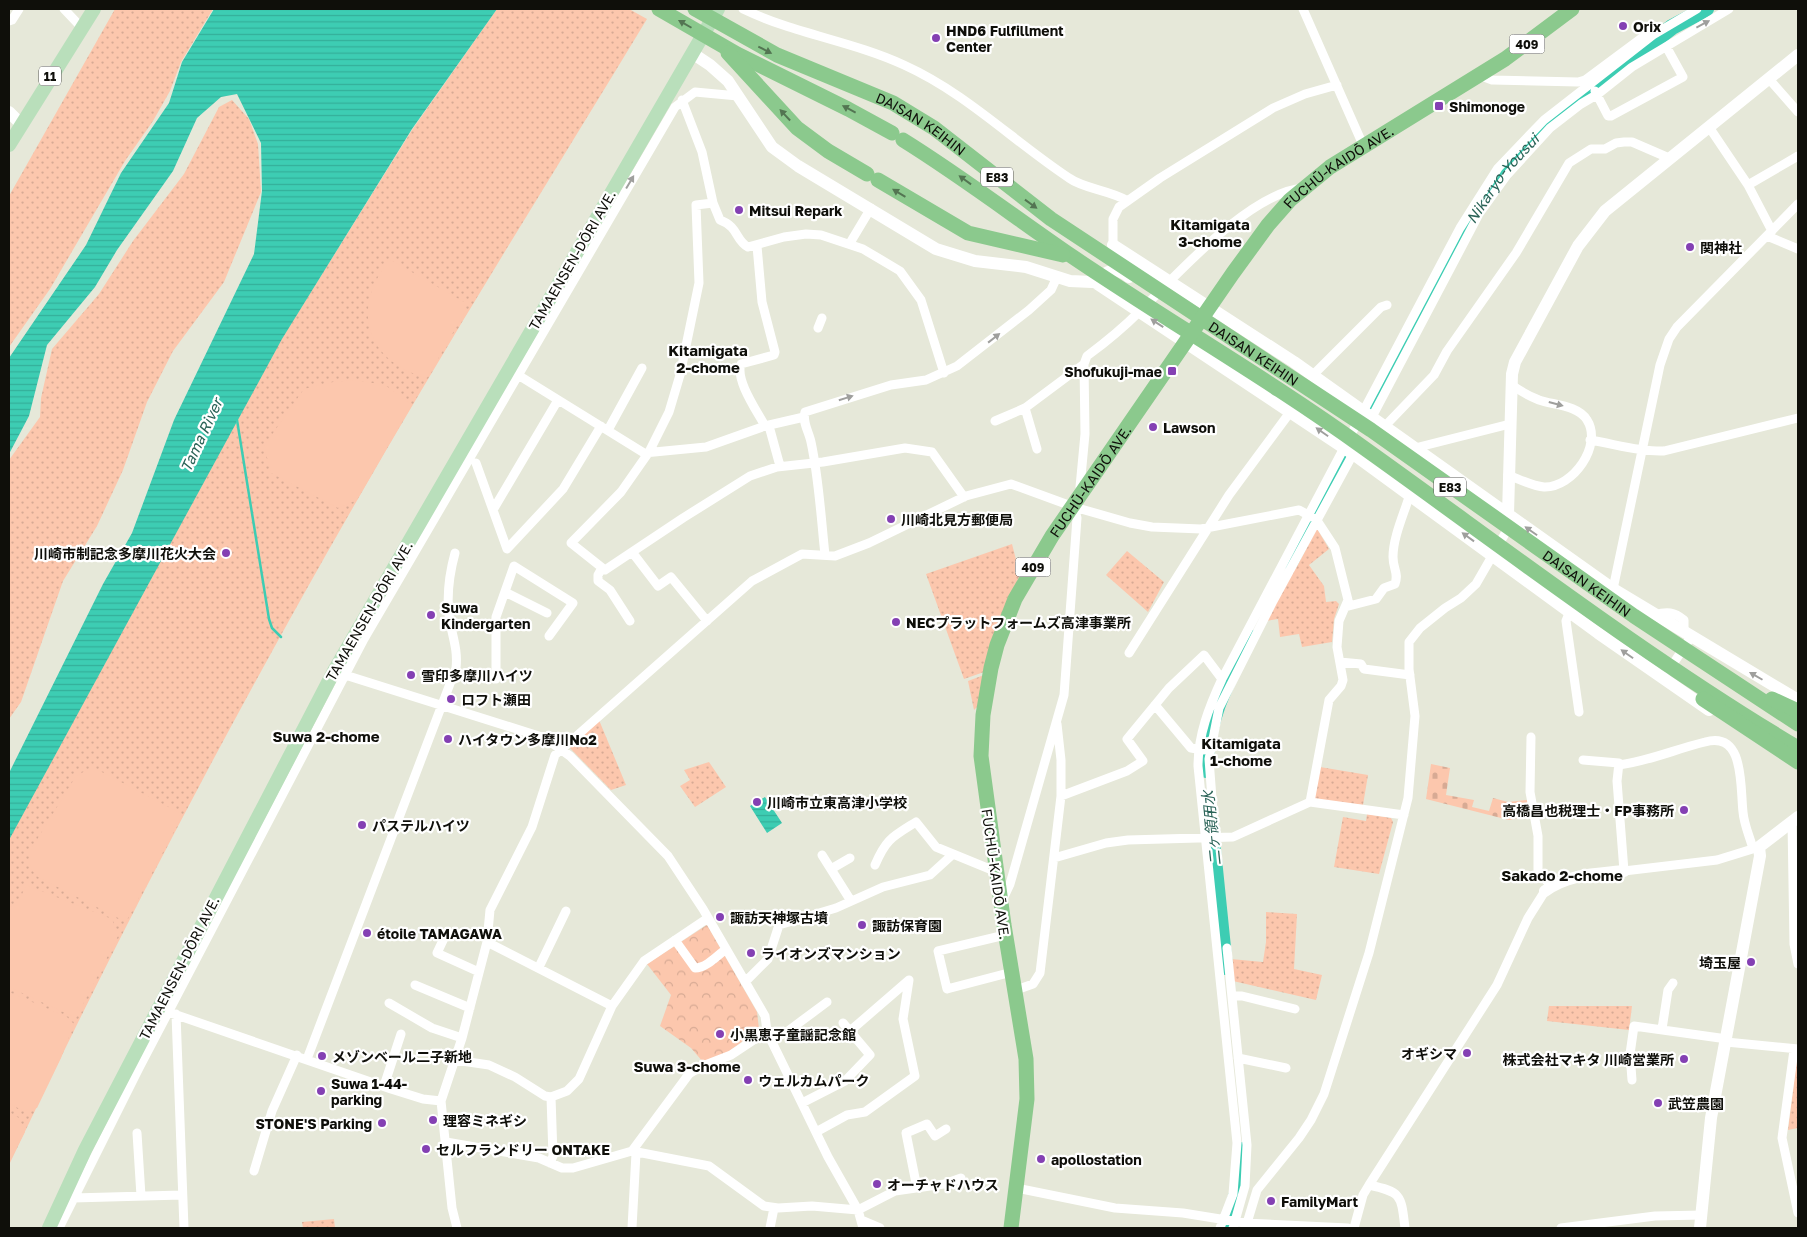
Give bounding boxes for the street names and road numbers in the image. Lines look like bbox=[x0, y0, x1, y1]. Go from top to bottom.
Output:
road number: 409 bbox=[1510, 34, 1544, 54]
road number: 11 bbox=[39, 66, 61, 85]
street label: DAISAN KEIHIN bbox=[874, 88, 970, 158]
street label: FUCHŪ-KAIDŌ AVE. bbox=[1279, 121, 1396, 211]
road number: E83 bbox=[981, 168, 1013, 186]
street label: TAMAENSEN-DŌRI AVE. bbox=[525, 187, 619, 333]
street label: DAISAN KEIHIN bbox=[1206, 317, 1302, 389]
street label: FUCHŪ-KAIDŌ AVE. bbox=[1045, 422, 1134, 540]
road number: E83 bbox=[1434, 478, 1466, 497]
street label: TAMAENSEN-DŌRI AVE. bbox=[322, 538, 416, 684]
street label: DAISAN KEIHIN bbox=[1540, 546, 1635, 620]
road number: 409 bbox=[1016, 558, 1050, 576]
street label: FUCHŪ-KAIDŌ AVE. bbox=[978, 808, 1014, 940]
street label: TAMAENSEN-DŌRI AVE. bbox=[135, 893, 223, 1043]

